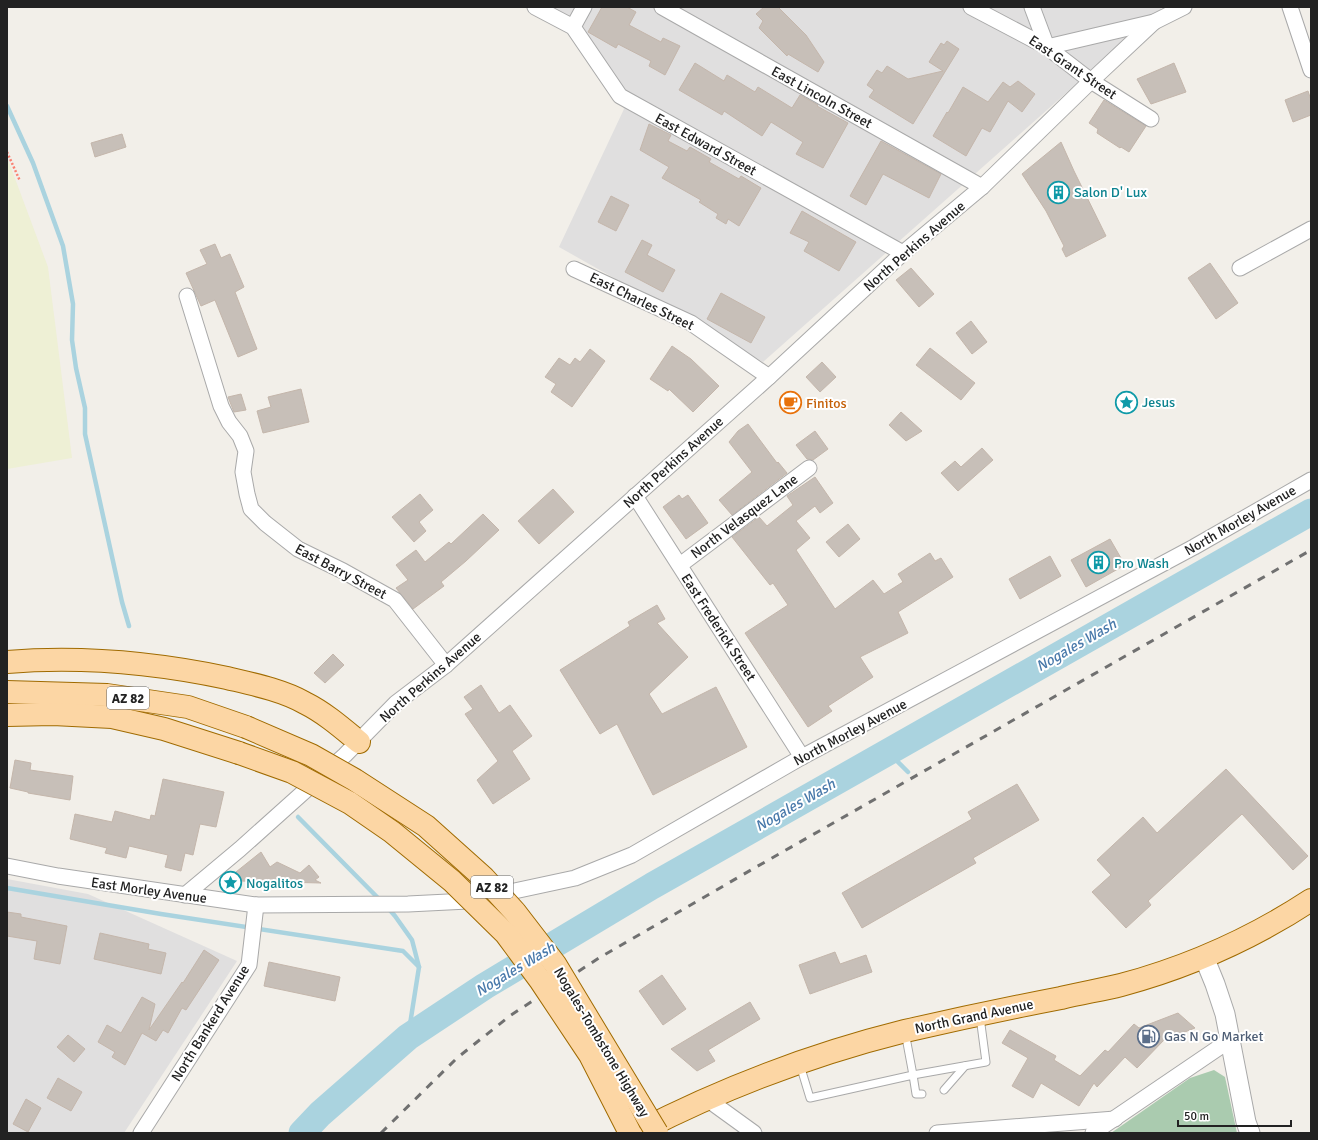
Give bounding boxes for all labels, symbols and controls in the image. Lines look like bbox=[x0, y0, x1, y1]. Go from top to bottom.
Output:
street label: East Grant Street bbox=[1026, 32, 1120, 103]
street label: East Lincoln Street bbox=[768, 63, 875, 132]
street label: East Edward Street bbox=[652, 110, 760, 179]
building icon: Salon D' Lux bbox=[1046, 179, 1072, 205]
place label: Salon D' Lux bbox=[1074, 184, 1147, 201]
street label: North Perkins Avenue bbox=[860, 198, 969, 295]
street label: East Charles Street bbox=[587, 269, 697, 334]
place icon: Jesus bbox=[1113, 389, 1139, 415]
cafe icon: Finitos bbox=[777, 390, 803, 416]
place label: Jesus bbox=[1142, 394, 1175, 411]
place label: Finitos bbox=[806, 395, 847, 412]
street label: North Perkins Avenue bbox=[620, 413, 727, 512]
street label: North Velasquez Lane bbox=[687, 471, 801, 562]
street label: North Morley Avenue bbox=[1182, 482, 1299, 559]
street label: East Barry Street bbox=[292, 540, 390, 603]
building icon: Pro Wash bbox=[1085, 550, 1111, 576]
place label: Pro Wash bbox=[1114, 555, 1169, 572]
street label: East Frederick Street bbox=[677, 570, 760, 684]
water label: Nogales Wash bbox=[1033, 614, 1120, 675]
street label: North Perkins Avenue bbox=[376, 629, 485, 726]
road number: AZ 82 bbox=[107, 687, 149, 709]
street label: North Morley Avenue bbox=[791, 695, 910, 769]
water label: Nogales Wash bbox=[752, 774, 839, 835]
place icon: Nogalitos bbox=[218, 870, 244, 896]
street label: East Morley Avenue bbox=[90, 874, 208, 907]
place label: Nogalitos bbox=[246, 875, 303, 892]
road number: AZ 82 bbox=[471, 876, 513, 898]
water label: Nogales Wash bbox=[472, 938, 559, 1000]
street label: North Bankerd Avenue bbox=[168, 962, 253, 1085]
street label: Nogales-Tombstone Highway bbox=[550, 964, 653, 1121]
street label: North Grand Avenue bbox=[913, 996, 1035, 1037]
fuel station icon: Gas N Go Market bbox=[1136, 1023, 1162, 1049]
place label: Gas N Go Market bbox=[1164, 1028, 1264, 1045]
scale bar bbox=[1178, 1102, 1291, 1128]
text: 50 m bbox=[1184, 1109, 1209, 1124]

